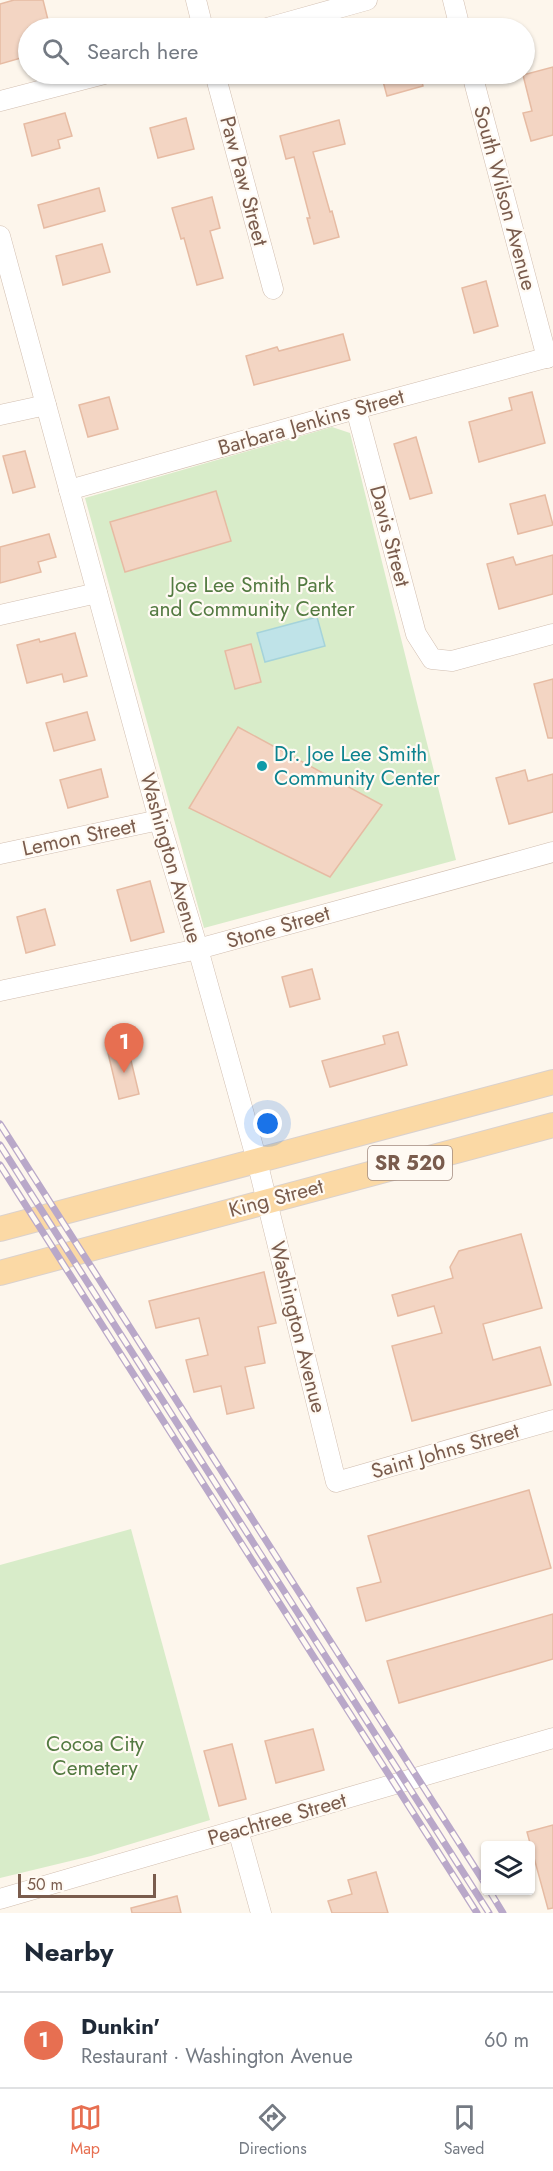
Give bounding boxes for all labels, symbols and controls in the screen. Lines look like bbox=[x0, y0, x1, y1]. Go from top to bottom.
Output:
search box bbox=[18, 18, 535, 84]
icon: search bbox=[39, 35, 72, 68]
text: Search here bbox=[87, 35, 198, 67]
street label: South Wilson Avenue bbox=[466, 102, 544, 294]
street label: Paw Paw Street bbox=[212, 113, 276, 249]
street label: Barbara Jenkins Street bbox=[215, 381, 407, 463]
street label: Davis Street bbox=[362, 482, 418, 590]
park label: Joe Lee Smith Park and Community Center bbox=[149, 570, 355, 624]
place label: Dr. Joe Lee Smith Community Center bbox=[274, 739, 441, 793]
marker: Dr. Joe Lee Smith Community Center bbox=[255, 759, 269, 773]
street label: Washington Avenue bbox=[132, 769, 210, 947]
street label: Lemon Street bbox=[19, 810, 139, 864]
street label: Stone Street bbox=[223, 898, 333, 956]
pin: 1 bbox=[104, 1024, 144, 1073]
your location bbox=[253, 1109, 282, 1138]
road number: SR 520 bbox=[368, 1146, 452, 1180]
street label: King Street bbox=[225, 1171, 327, 1225]
street label: Washington Avenue bbox=[262, 1238, 334, 1416]
street label: Saint Johns Street bbox=[367, 1416, 523, 1486]
park label: Cocoa City Cemetery bbox=[46, 1729, 145, 1783]
street label: Peachtree Street bbox=[204, 1785, 350, 1853]
map controls bbox=[481, 1841, 535, 1895]
button: layers bbox=[481, 1841, 535, 1895]
scale bar bbox=[18, 1871, 156, 1898]
text: 50 m bbox=[27, 1873, 63, 1896]
text: Nearby bbox=[24, 1933, 113, 1971]
text: Dunkin' bbox=[81, 2010, 160, 2042]
text: 1 bbox=[38, 2026, 49, 2055]
text: 60 m bbox=[484, 2026, 529, 2055]
text: Restaurant · Washington Avenue bbox=[81, 2042, 353, 2071]
tab: Map bbox=[69, 2101, 102, 2160]
tab: Directions bbox=[239, 2101, 307, 2160]
tab: Saved bbox=[444, 2101, 484, 2160]

